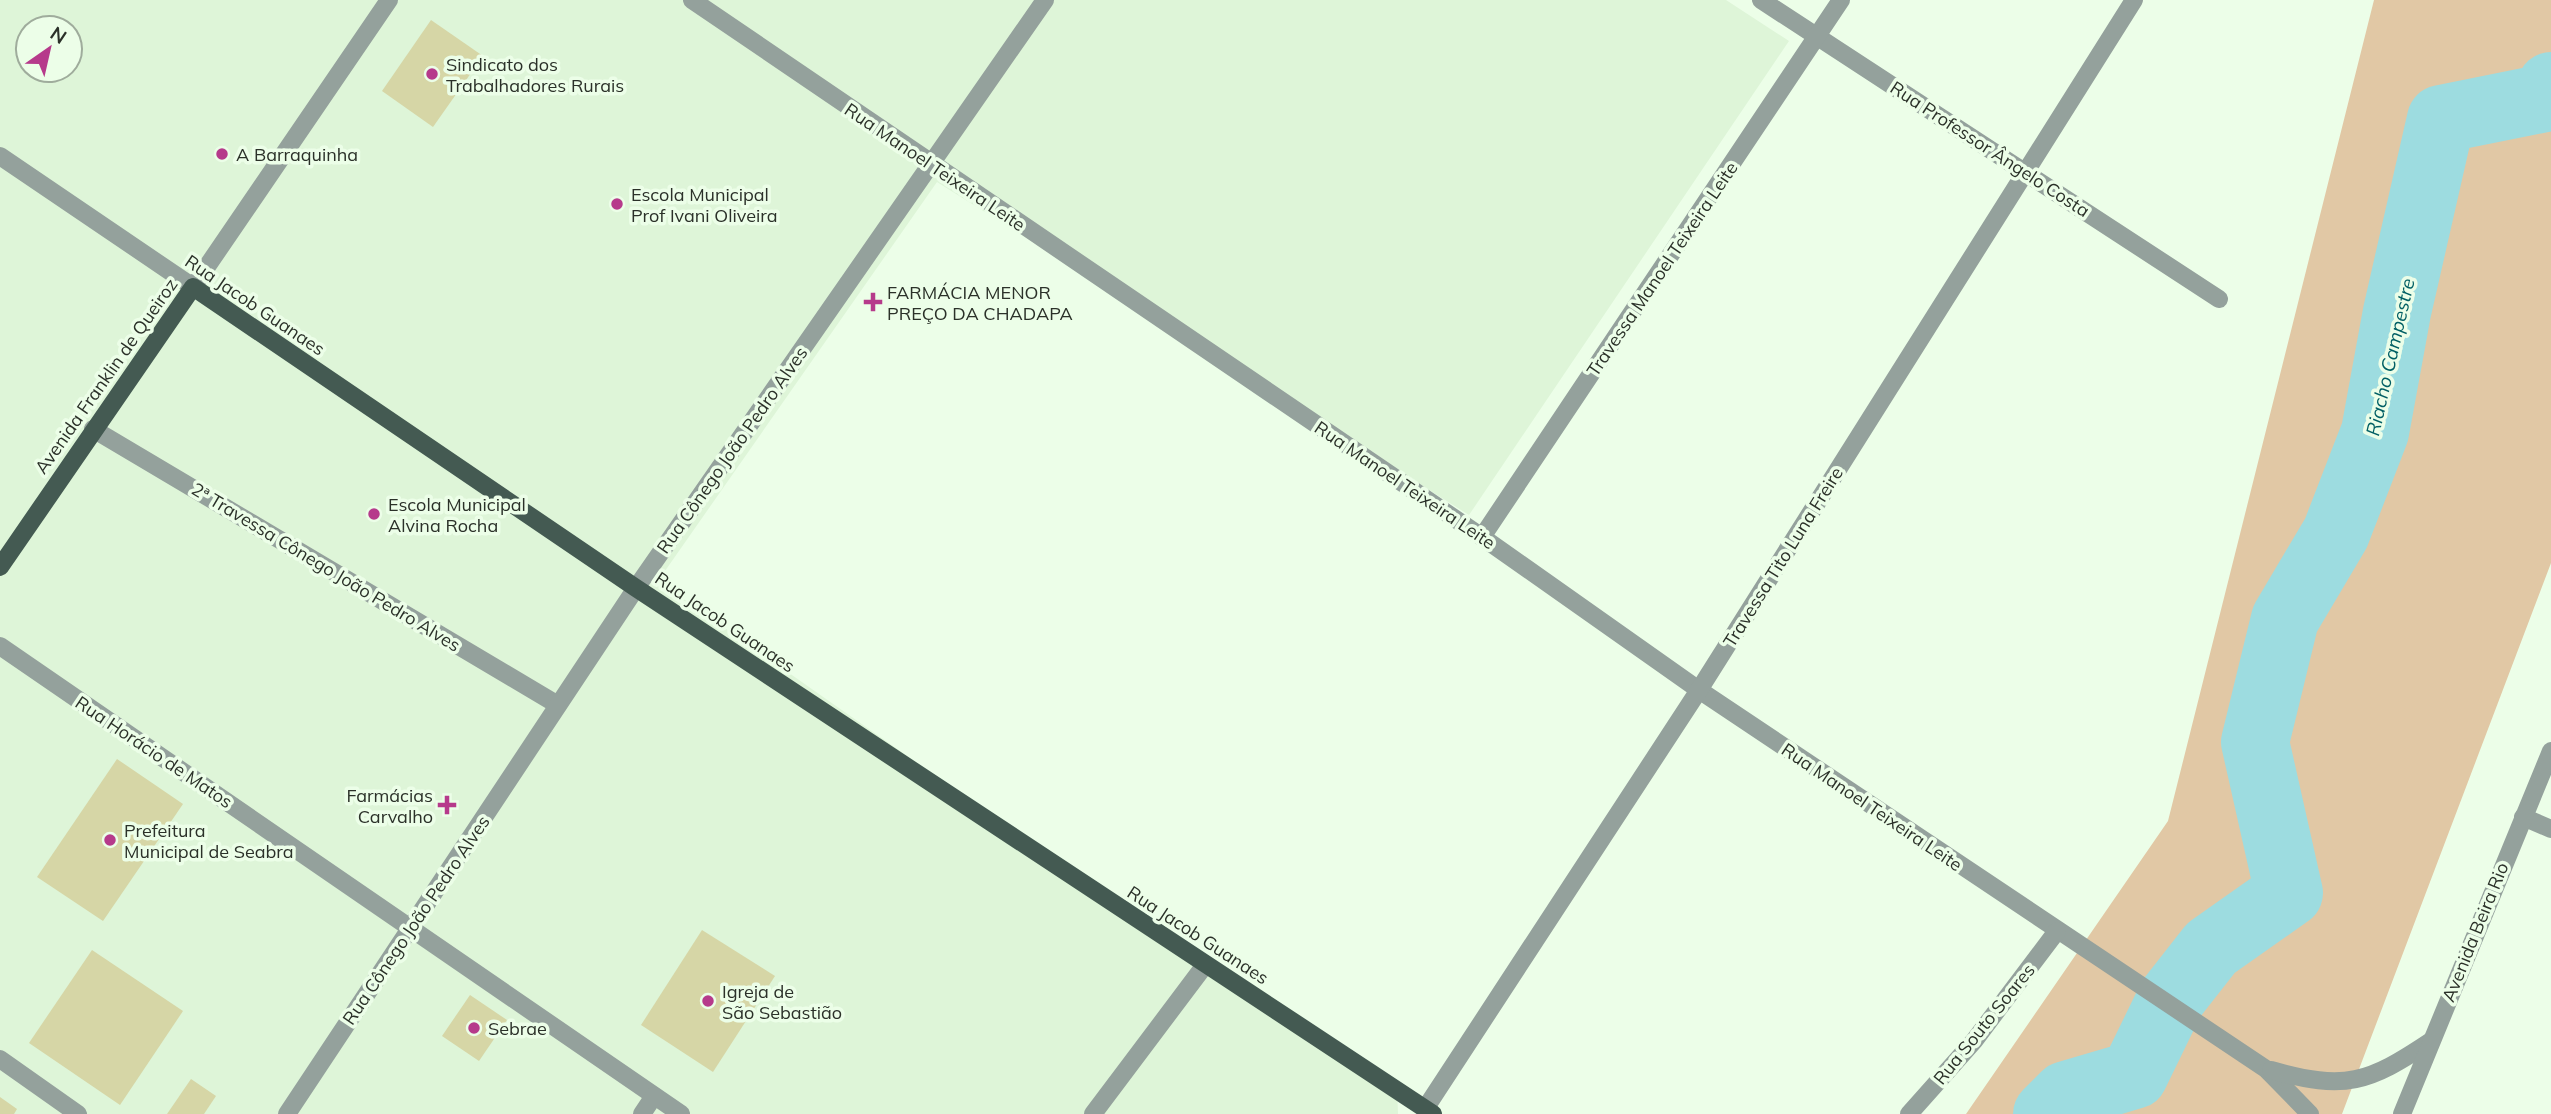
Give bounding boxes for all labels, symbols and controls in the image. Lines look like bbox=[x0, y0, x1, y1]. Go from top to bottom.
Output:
north arrow bbox=[14, 14, 84, 84]
text: N bbox=[46, 21, 71, 49]
place label: Sindicato dos Trabalhadores Rurais bbox=[446, 53, 624, 97]
marker: Sindicato dos Trabalhadores Rurais bbox=[424, 66, 440, 82]
street label: Rua Professor Ângelo Costa bbox=[1886, 76, 2094, 222]
street label: Rua Manoel Teixeira Leite bbox=[840, 98, 1030, 236]
place label: A Barraquinha bbox=[236, 143, 358, 166]
marker: A Barraquinha bbox=[214, 146, 230, 162]
street label: Travessa Manoel Teixeira Leite bbox=[1581, 157, 1743, 381]
place label: Escola Municipal Prof Ivani Oliveira bbox=[631, 183, 778, 227]
marker: Escola Municipal Prof Ivani Oliveira bbox=[609, 196, 625, 212]
street label: Rua Jacob Guanaes bbox=[181, 250, 329, 360]
street label: Avenida Franklin de Queiroz bbox=[30, 274, 182, 478]
water label: Riacho Campestre bbox=[2360, 276, 2420, 438]
place label: FARMÁCIA MENOR PREÇO DA CHADAPA bbox=[887, 281, 1073, 325]
marker: FARMÁCIA MENOR PREÇO DA CHADAPA bbox=[865, 294, 881, 310]
street label: Rua Cônego João Pedro Alves bbox=[652, 342, 812, 558]
street label: Rua Manoel Teixeira Leite bbox=[1310, 416, 1500, 554]
street label: Travessa Tito Luna Freire bbox=[1718, 463, 1848, 651]
street label: 2ª Travessa Cônego João Pedro Alves bbox=[187, 477, 465, 657]
place label: Escola Municipal Alvina Rocha bbox=[388, 493, 526, 537]
marker: Escola Municipal Alvina Rocha bbox=[366, 506, 382, 522]
street label: Rua Jacob Guanaes bbox=[651, 567, 799, 677]
street label: Rua Horácio de Matos bbox=[71, 691, 237, 813]
street label: Rua Manoel Teixeira Leite bbox=[1777, 738, 1967, 876]
place label: Farmácias Carvalho bbox=[346, 784, 433, 828]
marker: Farmácias Carvalho bbox=[439, 797, 455, 813]
street label: Rua Cônego João Pedro Alves bbox=[337, 811, 495, 1029]
place label: Prefeitura Municipal de Seabra bbox=[124, 819, 294, 863]
marker: Prefeitura Municipal de Seabra bbox=[102, 832, 118, 848]
street label: Avenida Beira Rio bbox=[2437, 859, 2513, 1005]
street label: Rua Jacob Guanaes bbox=[1123, 881, 1273, 989]
street label: Rua Souto Soares bbox=[1928, 959, 2040, 1089]
place label: Igreja de São Sebastião bbox=[722, 980, 842, 1024]
marker: Igreja de São Sebastião bbox=[700, 993, 716, 1009]
place label: Sebrae bbox=[488, 1017, 547, 1040]
marker: Sebrae bbox=[466, 1020, 482, 1036]

